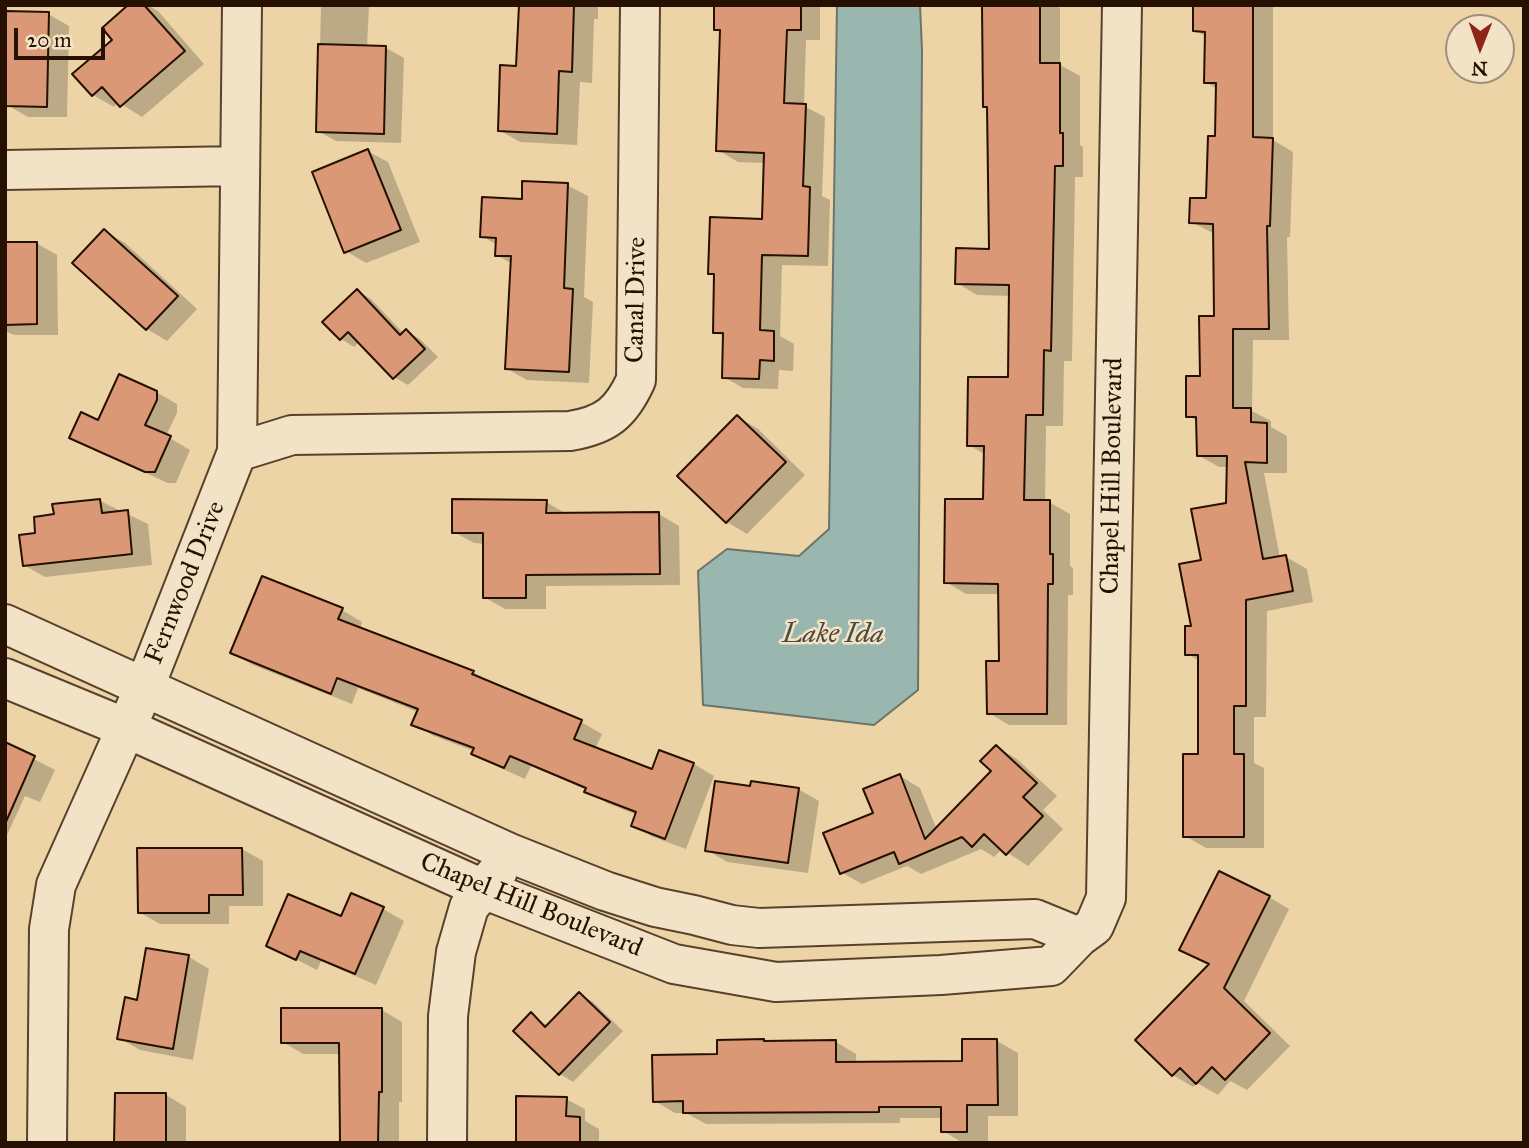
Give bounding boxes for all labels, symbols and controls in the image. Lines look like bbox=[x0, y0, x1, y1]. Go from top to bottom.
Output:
scale bar bbox=[18, 14, 108, 58]
north arrow bbox=[1445, 14, 1515, 84]
text: 20 m bbox=[27, 27, 72, 53]
text: N bbox=[1471, 57, 1488, 80]
street label: Canal Drive bbox=[620, 236, 654, 364]
street label: Chapel Hill Boulevard bbox=[1095, 357, 1131, 595]
street label: Fernwood Drive bbox=[139, 497, 233, 669]
water label: Lake Ida bbox=[782, 618, 884, 652]
street label: Chapel Hill Boulevard bbox=[415, 847, 647, 965]

